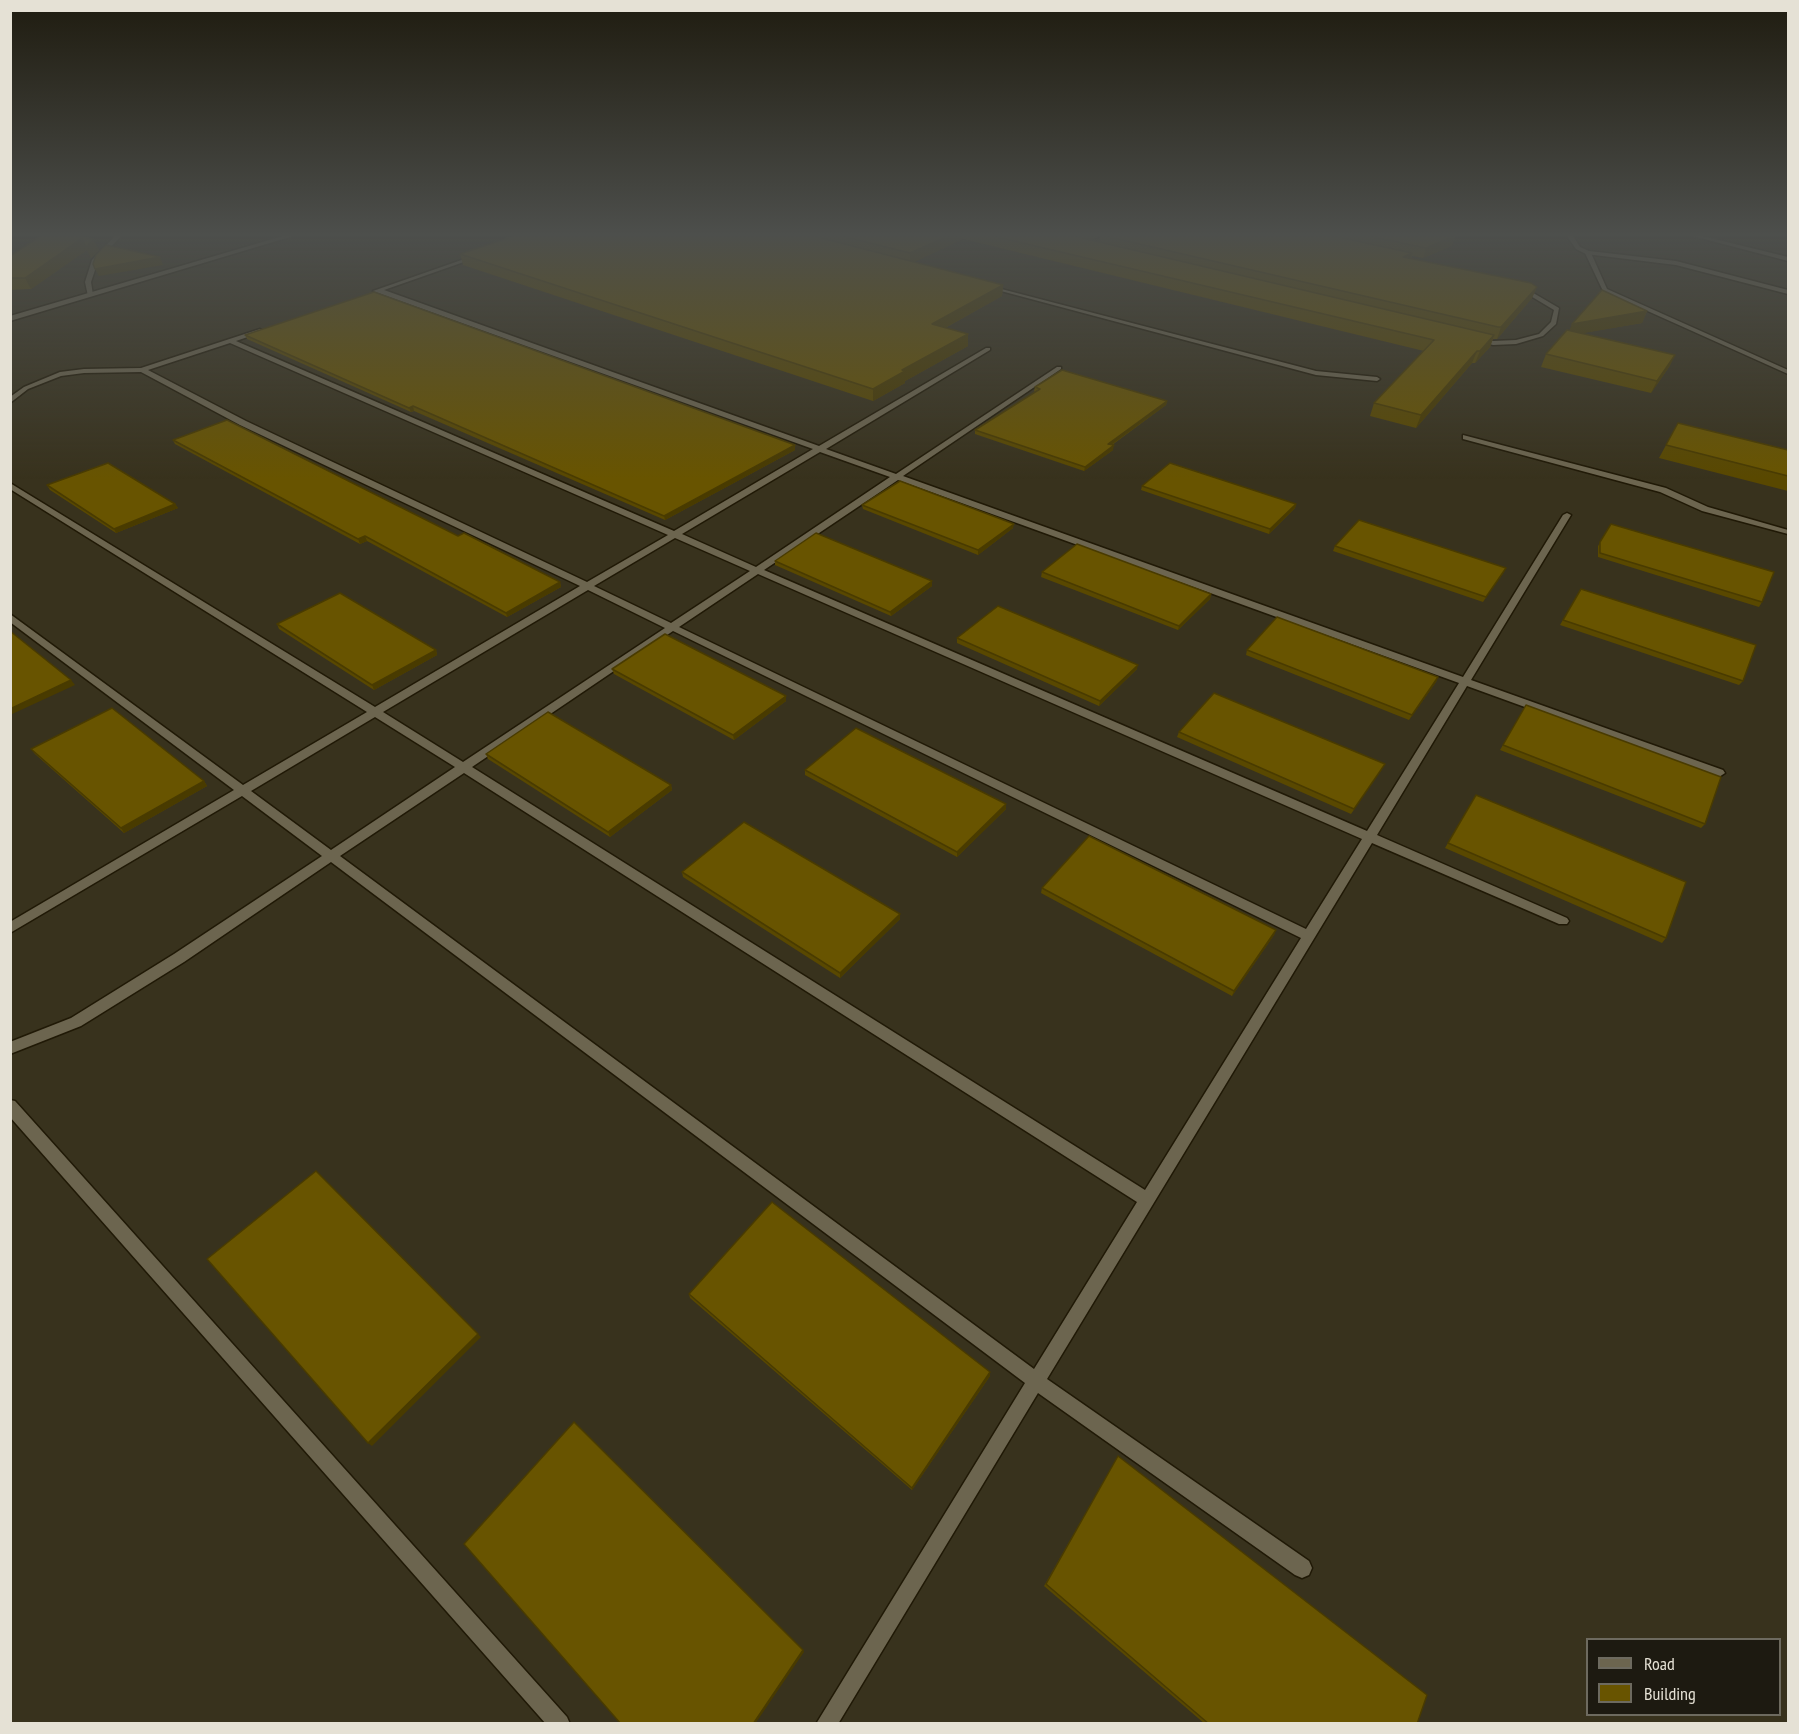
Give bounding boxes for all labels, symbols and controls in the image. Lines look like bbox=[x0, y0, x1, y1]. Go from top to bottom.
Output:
legend bbox=[1586, 1638, 1781, 1716]
text: Road bbox=[1644, 1652, 1675, 1675]
text: Building bbox=[1644, 1682, 1696, 1705]

